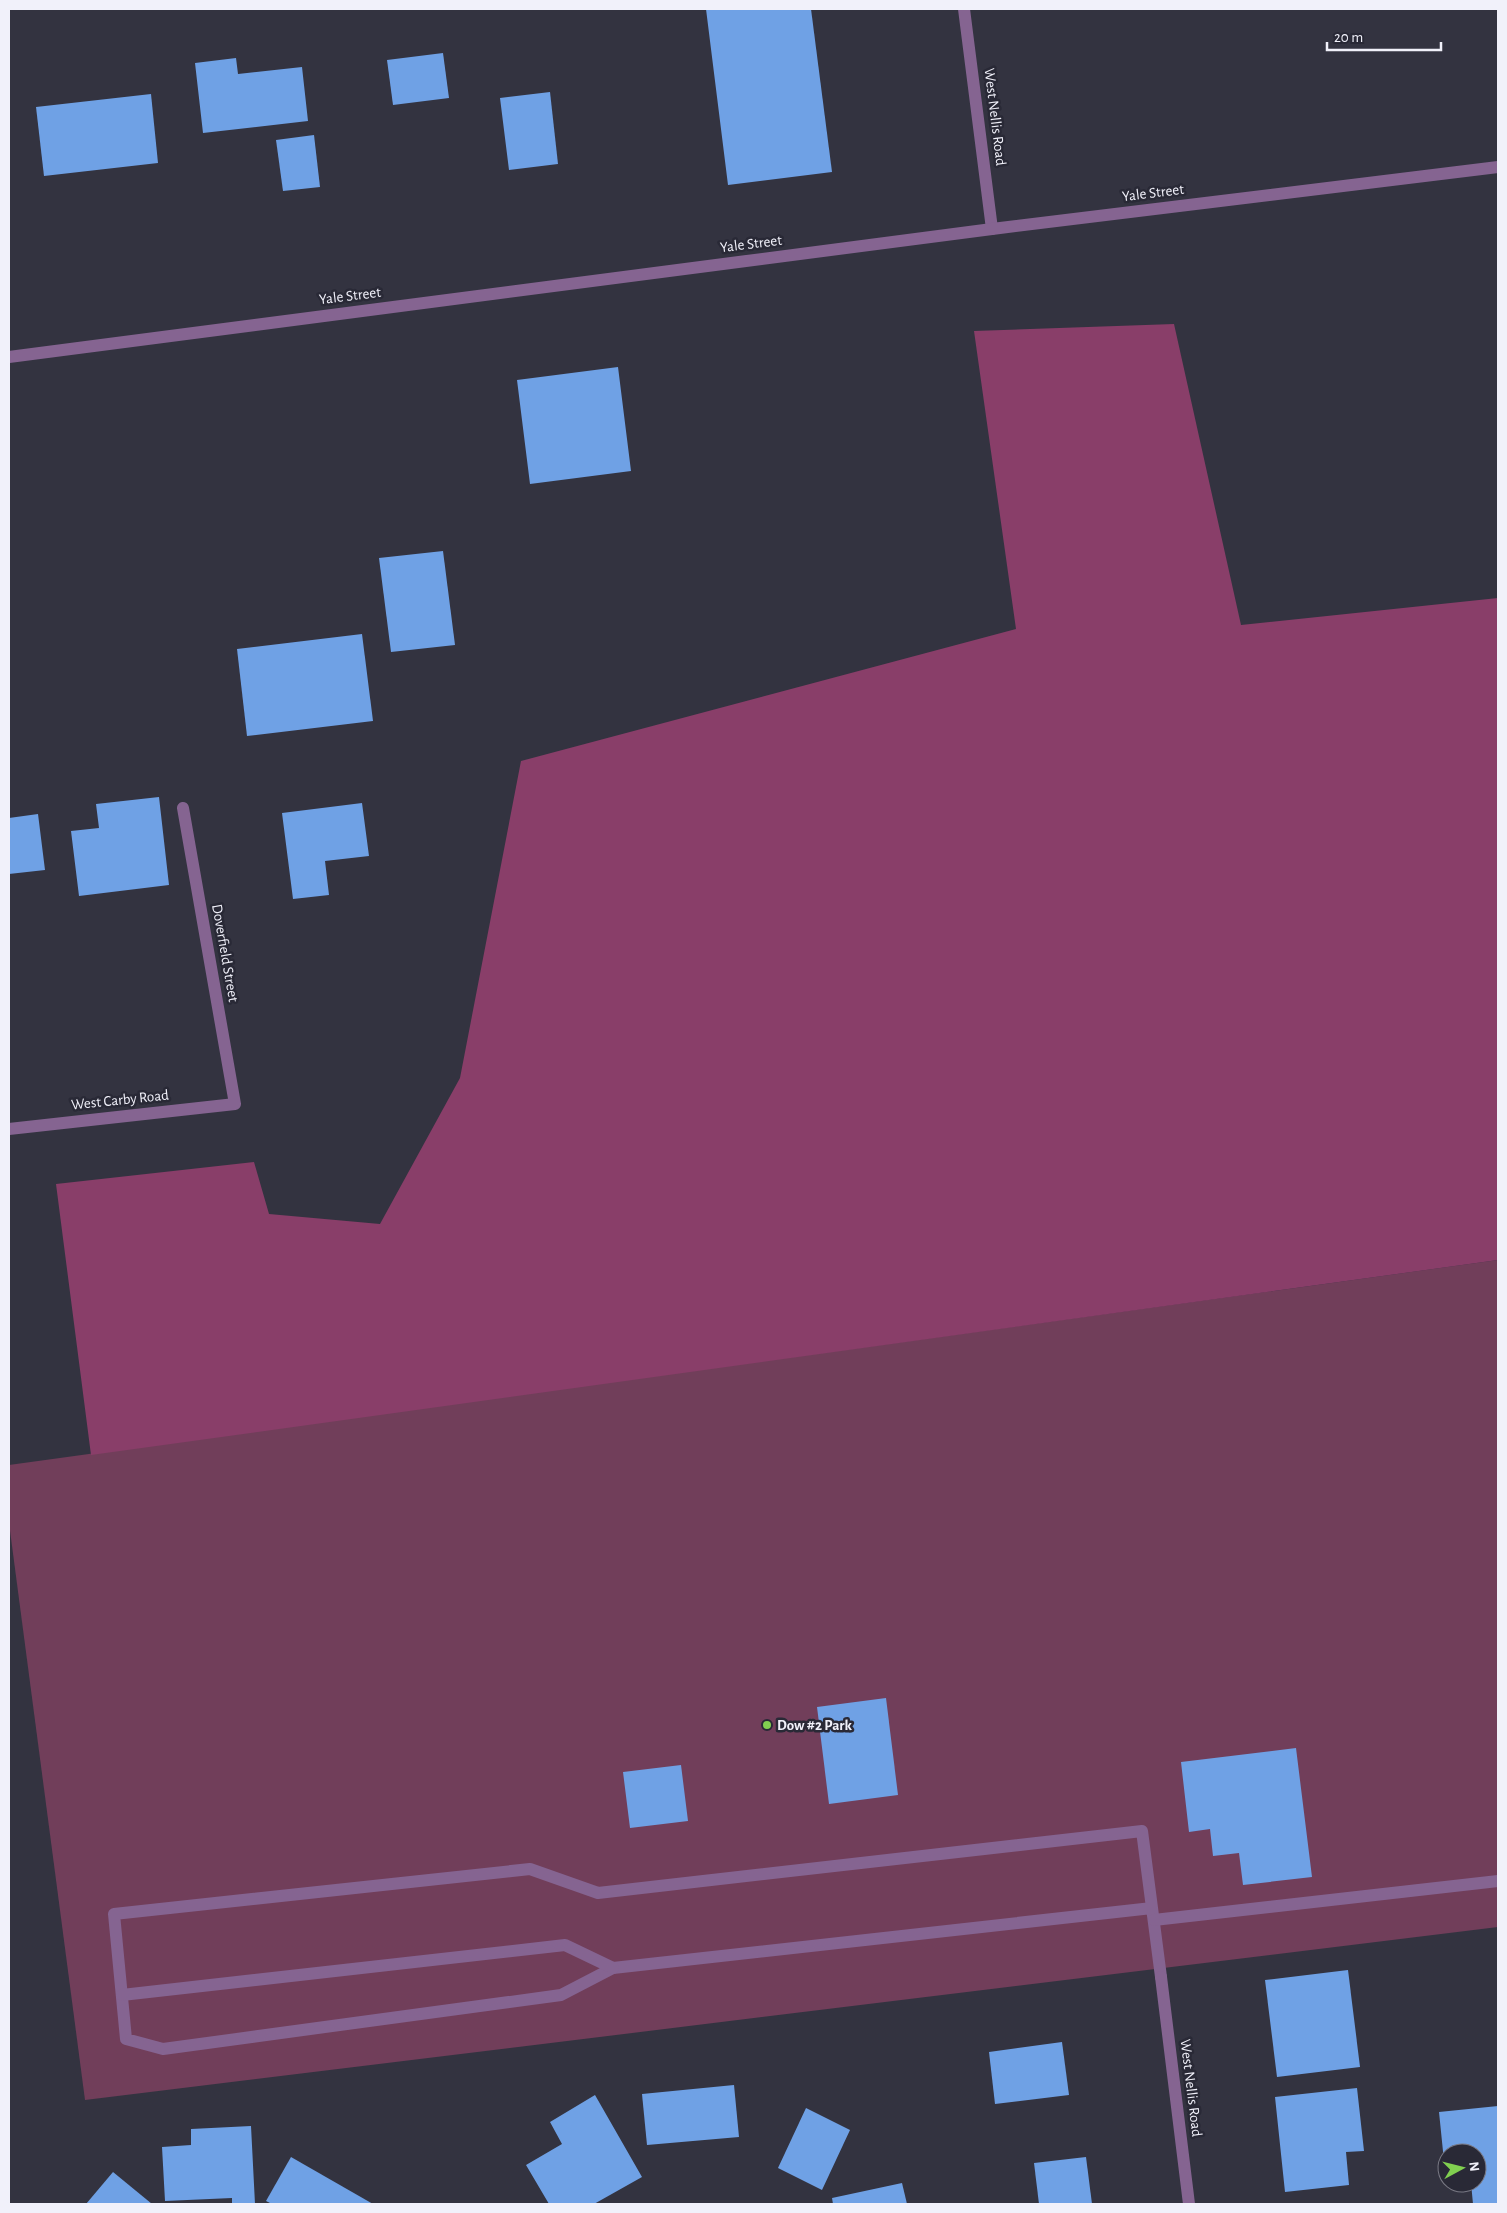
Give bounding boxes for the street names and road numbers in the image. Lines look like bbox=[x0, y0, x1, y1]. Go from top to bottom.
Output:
street label: West Nellis Road bbox=[982, 67, 1008, 167]
street label: Yale Street bbox=[1121, 182, 1185, 204]
street label: Yale Street bbox=[719, 233, 783, 255]
street label: Yale Street bbox=[318, 285, 382, 307]
street label: Doverfield Street bbox=[209, 903, 241, 1003]
street label: West Carby Road bbox=[70, 1087, 170, 1113]
street label: West Nellis Road bbox=[1178, 2038, 1204, 2138]

